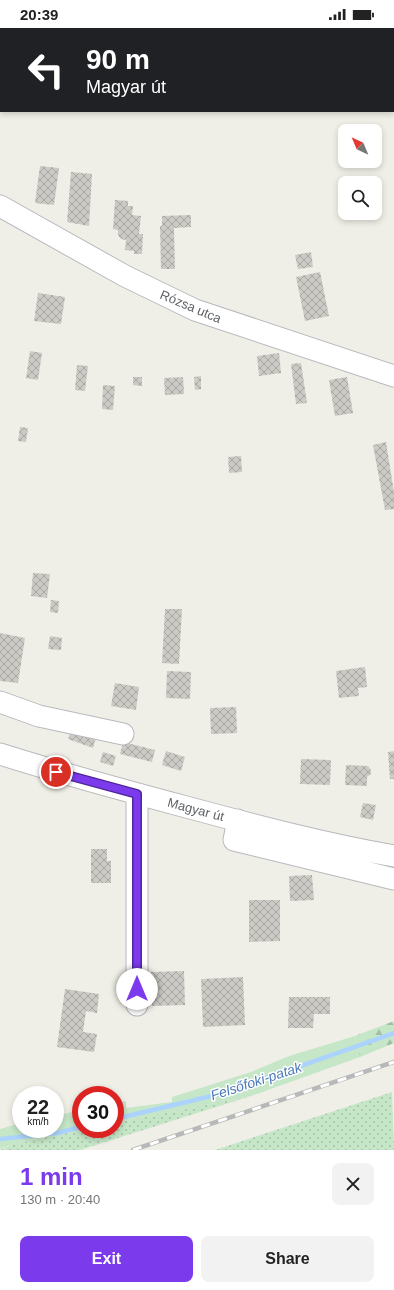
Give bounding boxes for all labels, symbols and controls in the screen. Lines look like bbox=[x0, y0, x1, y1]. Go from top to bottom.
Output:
text: 20:39 bbox=[20, 6, 58, 23]
icon: left bbox=[20, 44, 72, 96]
text: 90 m bbox=[86, 44, 150, 75]
text: Magyar út bbox=[86, 77, 166, 97]
north arrow bbox=[338, 124, 382, 168]
map controls bbox=[338, 124, 382, 220]
button: search bbox=[338, 176, 382, 220]
street label: Rózsa utca bbox=[158, 287, 224, 326]
pin bbox=[39, 755, 73, 789]
icon: arrive bbox=[45, 761, 67, 783]
street label: Magyar út bbox=[166, 795, 226, 824]
position arrow bbox=[116, 968, 158, 1010]
water label: Felsőfoki-patak bbox=[208, 1058, 305, 1103]
speed limit sign: 30 bbox=[72, 1086, 124, 1138]
text: 22 bbox=[27, 1096, 49, 1118]
text: km/h bbox=[27, 1116, 49, 1127]
text: 1 min bbox=[20, 1163, 83, 1190]
button: close bbox=[332, 1163, 374, 1205]
text: 130 m · 20:40 bbox=[20, 1192, 100, 1207]
button: Exit bbox=[20, 1236, 193, 1282]
button: Share bbox=[201, 1236, 374, 1282]

